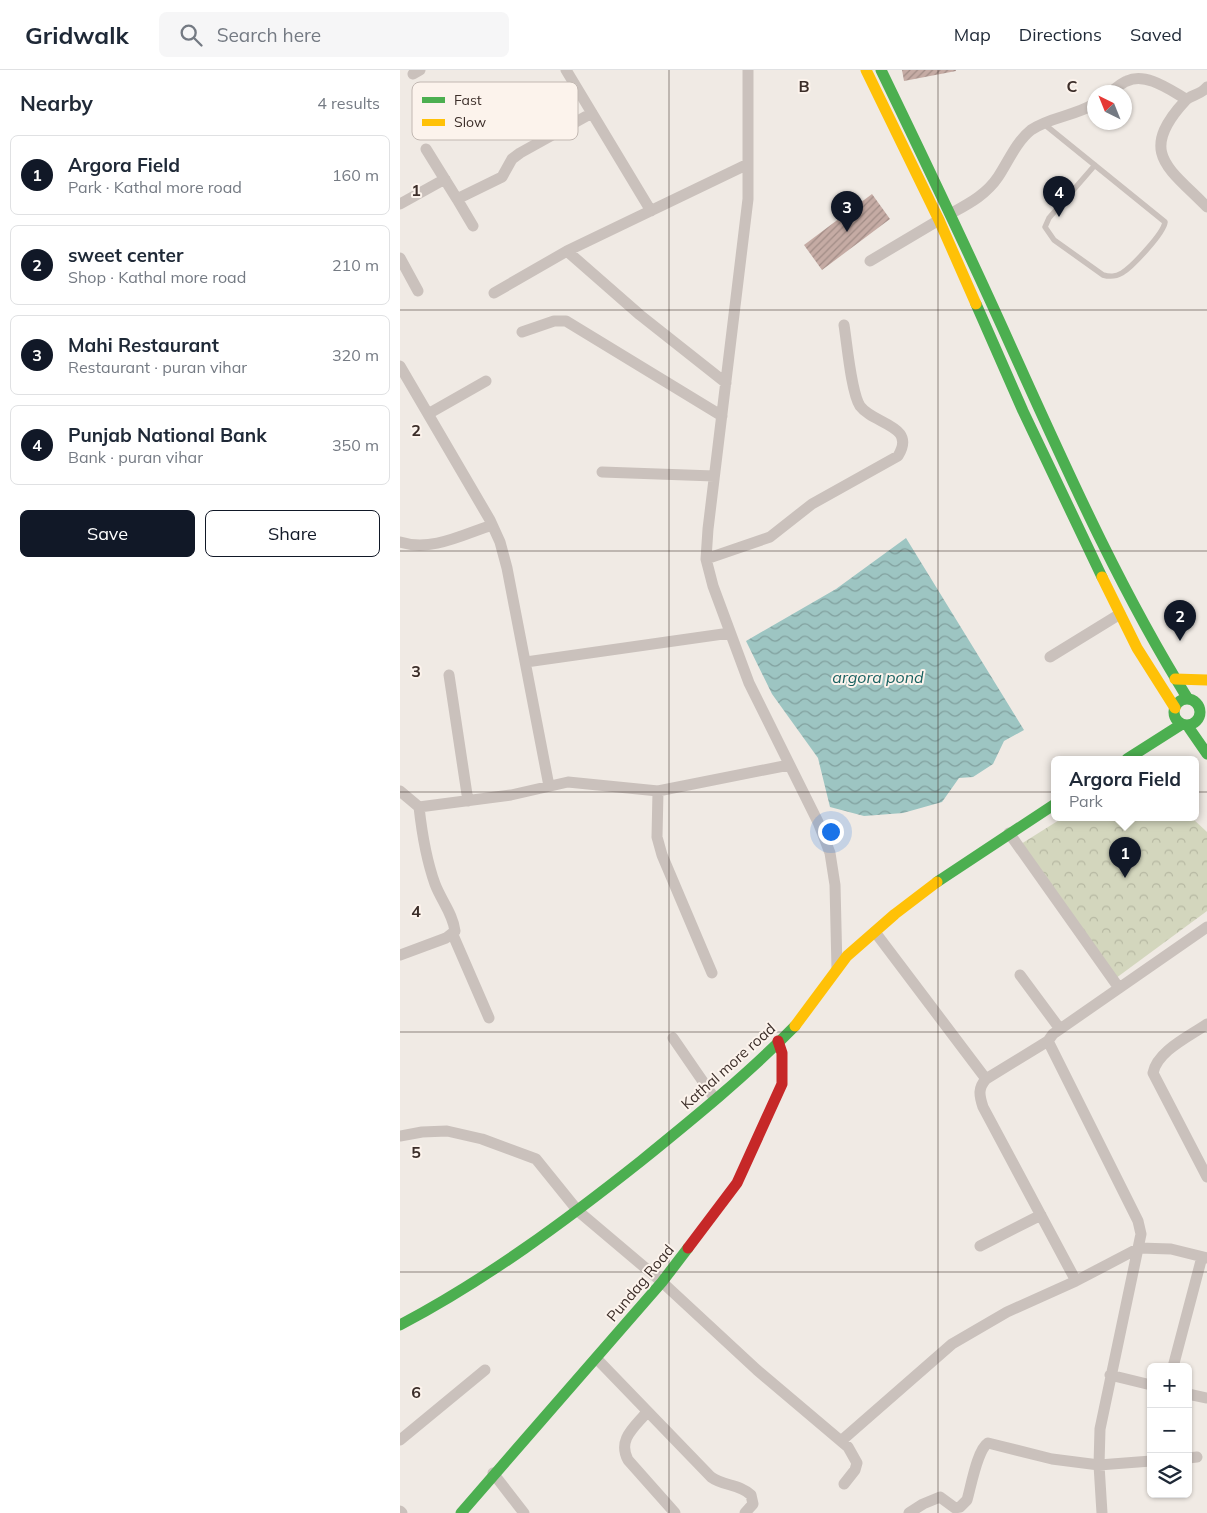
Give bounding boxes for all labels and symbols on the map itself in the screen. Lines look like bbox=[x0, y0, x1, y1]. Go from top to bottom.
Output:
text: B bbox=[798, 76, 810, 96]
text: C bbox=[1067, 76, 1078, 96]
legend bbox=[412, 82, 578, 140]
north arrow bbox=[1087, 85, 1132, 130]
text: Fast bbox=[454, 91, 482, 109]
text: Slow bbox=[454, 113, 486, 131]
pin: 4 bbox=[1043, 176, 1075, 217]
text: 1 bbox=[411, 180, 421, 200]
pin: 3 bbox=[831, 191, 863, 232]
text: 2 bbox=[411, 420, 421, 440]
pin: 2 bbox=[1164, 600, 1196, 641]
text: 3 bbox=[411, 661, 421, 681]
water label: argora pond bbox=[832, 667, 924, 687]
your location bbox=[818, 819, 844, 845]
pin: 1 bbox=[1109, 837, 1141, 878]
text: 4 bbox=[411, 901, 421, 921]
street label: Kathal more road bbox=[677, 1019, 779, 1113]
text: 5 bbox=[411, 1142, 421, 1162]
street label: Pundag Road bbox=[602, 1241, 678, 1325]
text: 6 bbox=[411, 1382, 421, 1402]

